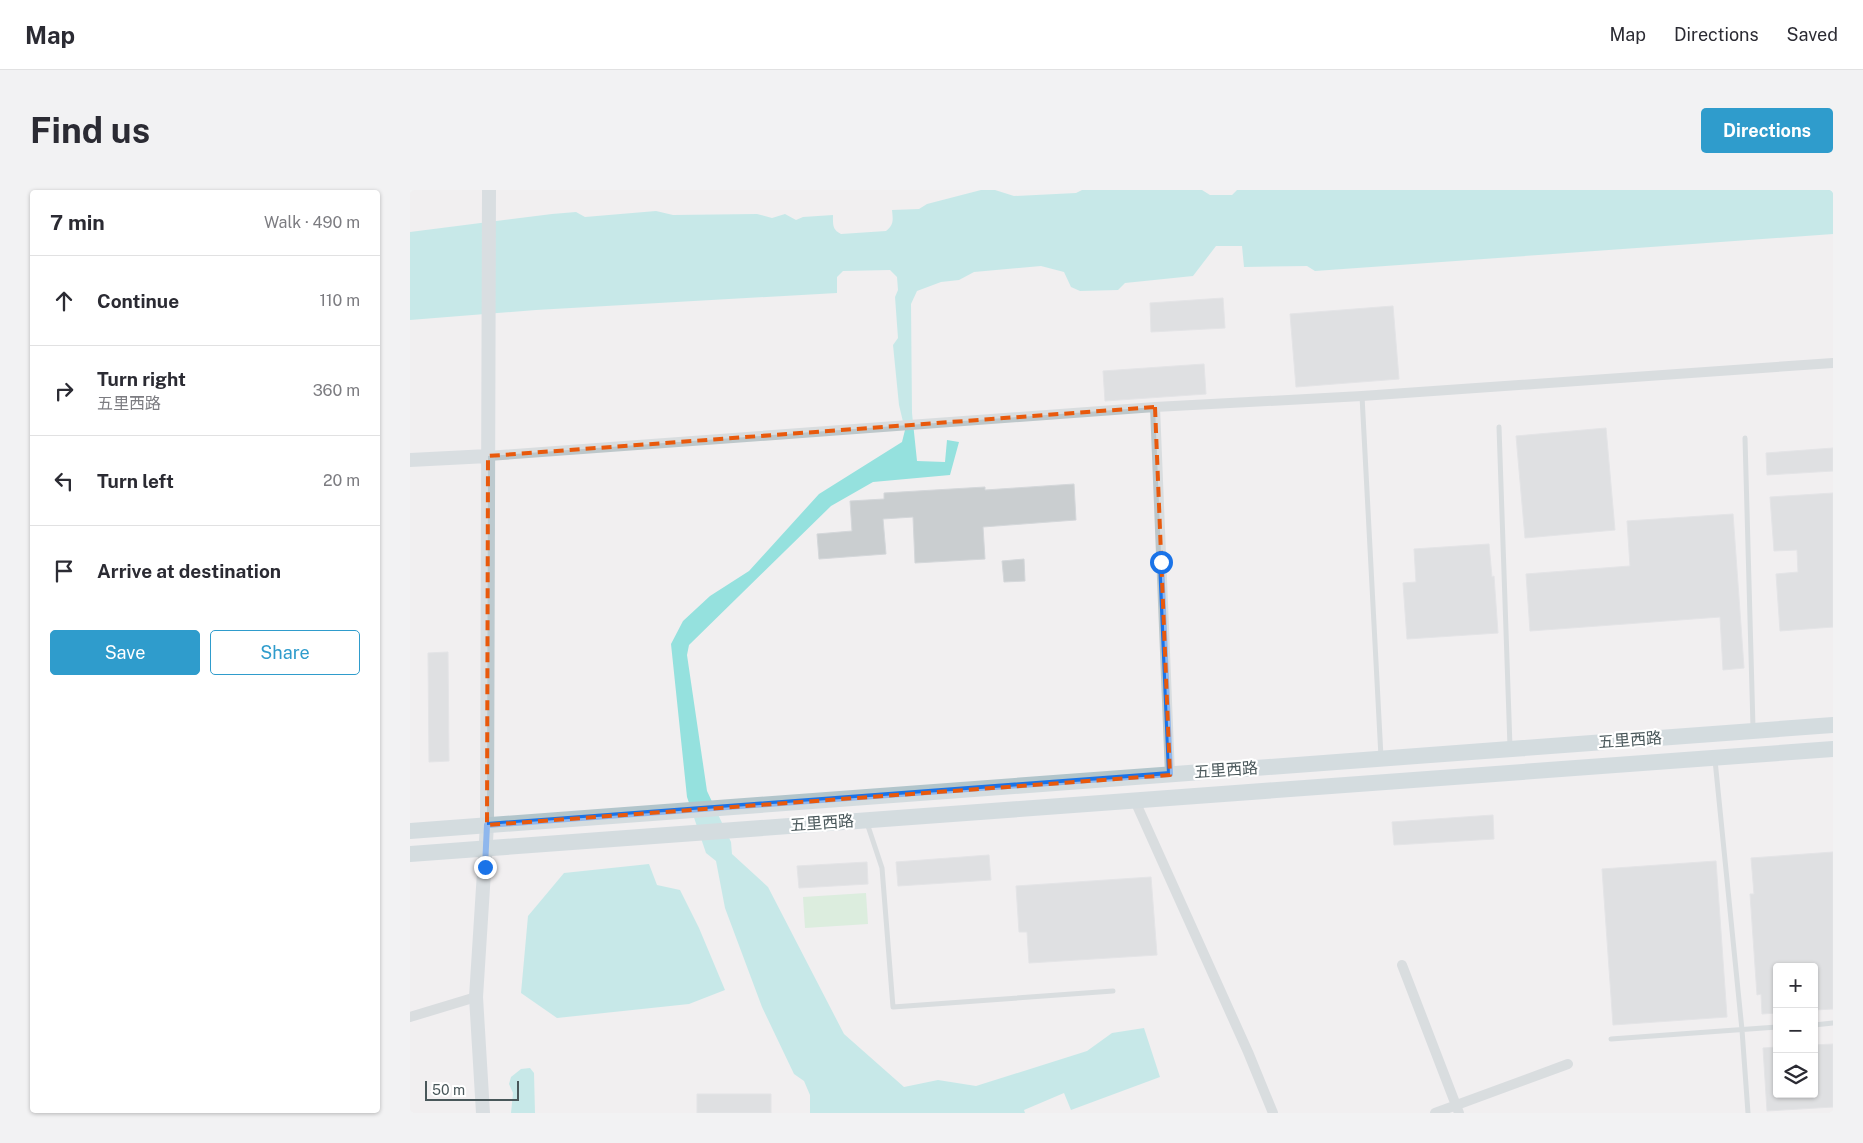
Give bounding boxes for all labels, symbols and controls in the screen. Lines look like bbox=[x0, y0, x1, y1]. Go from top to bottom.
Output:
text: Map bbox=[25, 21, 75, 49]
text: Map bbox=[1609, 24, 1646, 45]
text: Directions bbox=[1674, 24, 1759, 45]
text: Saved bbox=[1787, 24, 1838, 45]
button: Directions bbox=[1701, 108, 1833, 153]
text: Find us bbox=[30, 110, 150, 151]
text: 7 min bbox=[50, 210, 105, 235]
text: Walk · 490 m bbox=[264, 213, 360, 232]
icon: ahead bbox=[50, 287, 78, 315]
text: Continue bbox=[97, 290, 179, 312]
text: 110 m bbox=[319, 291, 360, 310]
text: Turn right bbox=[97, 368, 186, 390]
icon: right bbox=[50, 377, 78, 405]
text: 360 m bbox=[313, 381, 360, 400]
text: 五里西路 bbox=[97, 394, 161, 413]
icon: left bbox=[50, 467, 78, 495]
text: Turn left bbox=[97, 470, 174, 492]
text: 20 m bbox=[323, 471, 360, 490]
route start bbox=[1150, 551, 1173, 574]
icon: arrive bbox=[50, 557, 78, 585]
text: Arrive at destination bbox=[97, 560, 281, 582]
button: Save bbox=[50, 630, 200, 675]
button: Share bbox=[210, 630, 360, 675]
street label: 五里西路 bbox=[1597, 728, 1663, 752]
street label: 五里西路 bbox=[1193, 758, 1259, 782]
street label: 五里西路 bbox=[789, 811, 855, 835]
route end bbox=[474, 856, 497, 879]
map controls bbox=[1773, 963, 1818, 1098]
button: + bbox=[1773, 963, 1818, 1008]
button: − bbox=[1773, 1008, 1818, 1053]
button: layers bbox=[1773, 1053, 1818, 1098]
scale bar bbox=[425, 1078, 519, 1101]
text: 50 m bbox=[432, 1082, 465, 1098]

